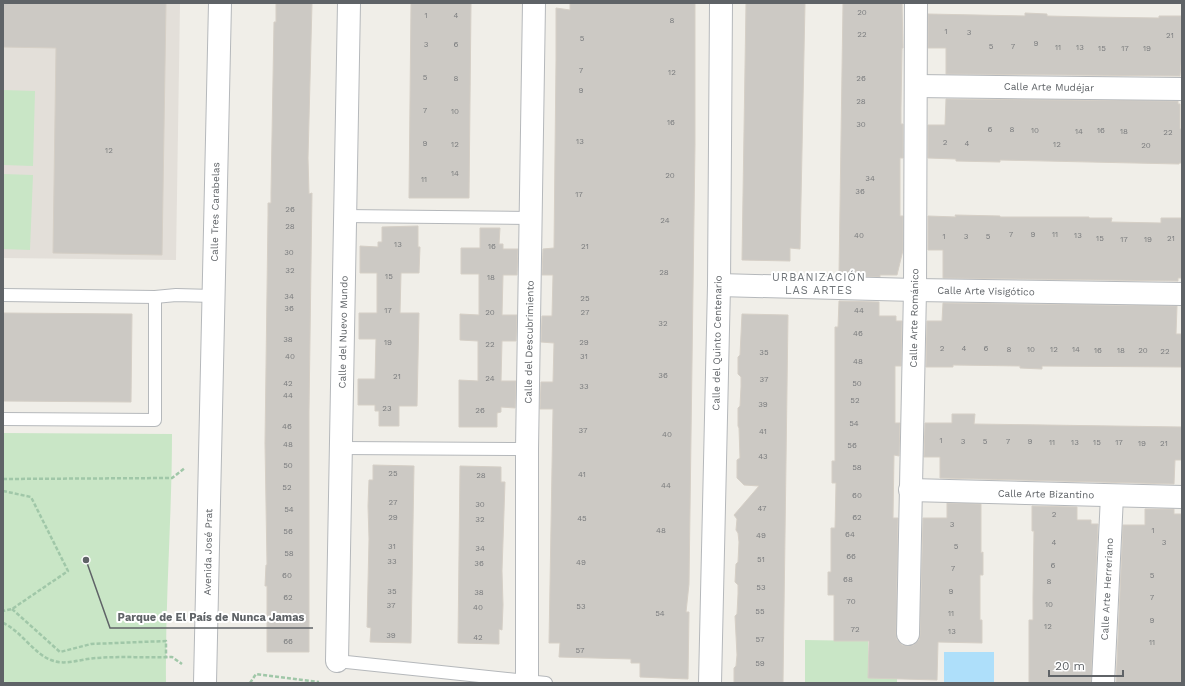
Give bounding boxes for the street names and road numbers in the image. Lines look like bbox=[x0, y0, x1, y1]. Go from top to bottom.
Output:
street label: Calle Arte Mudéjar bbox=[1004, 81, 1094, 93]
street label: Calle Tres Carabelas bbox=[209, 162, 221, 262]
street label: Calle Arte Románico bbox=[908, 268, 920, 368]
street label: Calle del Quinto Centenario bbox=[710, 275, 724, 411]
street label: Calle del Nuevo Mundo bbox=[337, 276, 349, 388]
street label: Calle del Descubrimiento bbox=[522, 280, 536, 404]
street label: Calle Arte Visigótico bbox=[937, 285, 1035, 297]
street label: Calle Arte Bizantino bbox=[998, 488, 1094, 500]
street label: Avenida José Prat bbox=[202, 508, 214, 595]
street label: Calle Arte Herreriano bbox=[1099, 538, 1115, 640]

